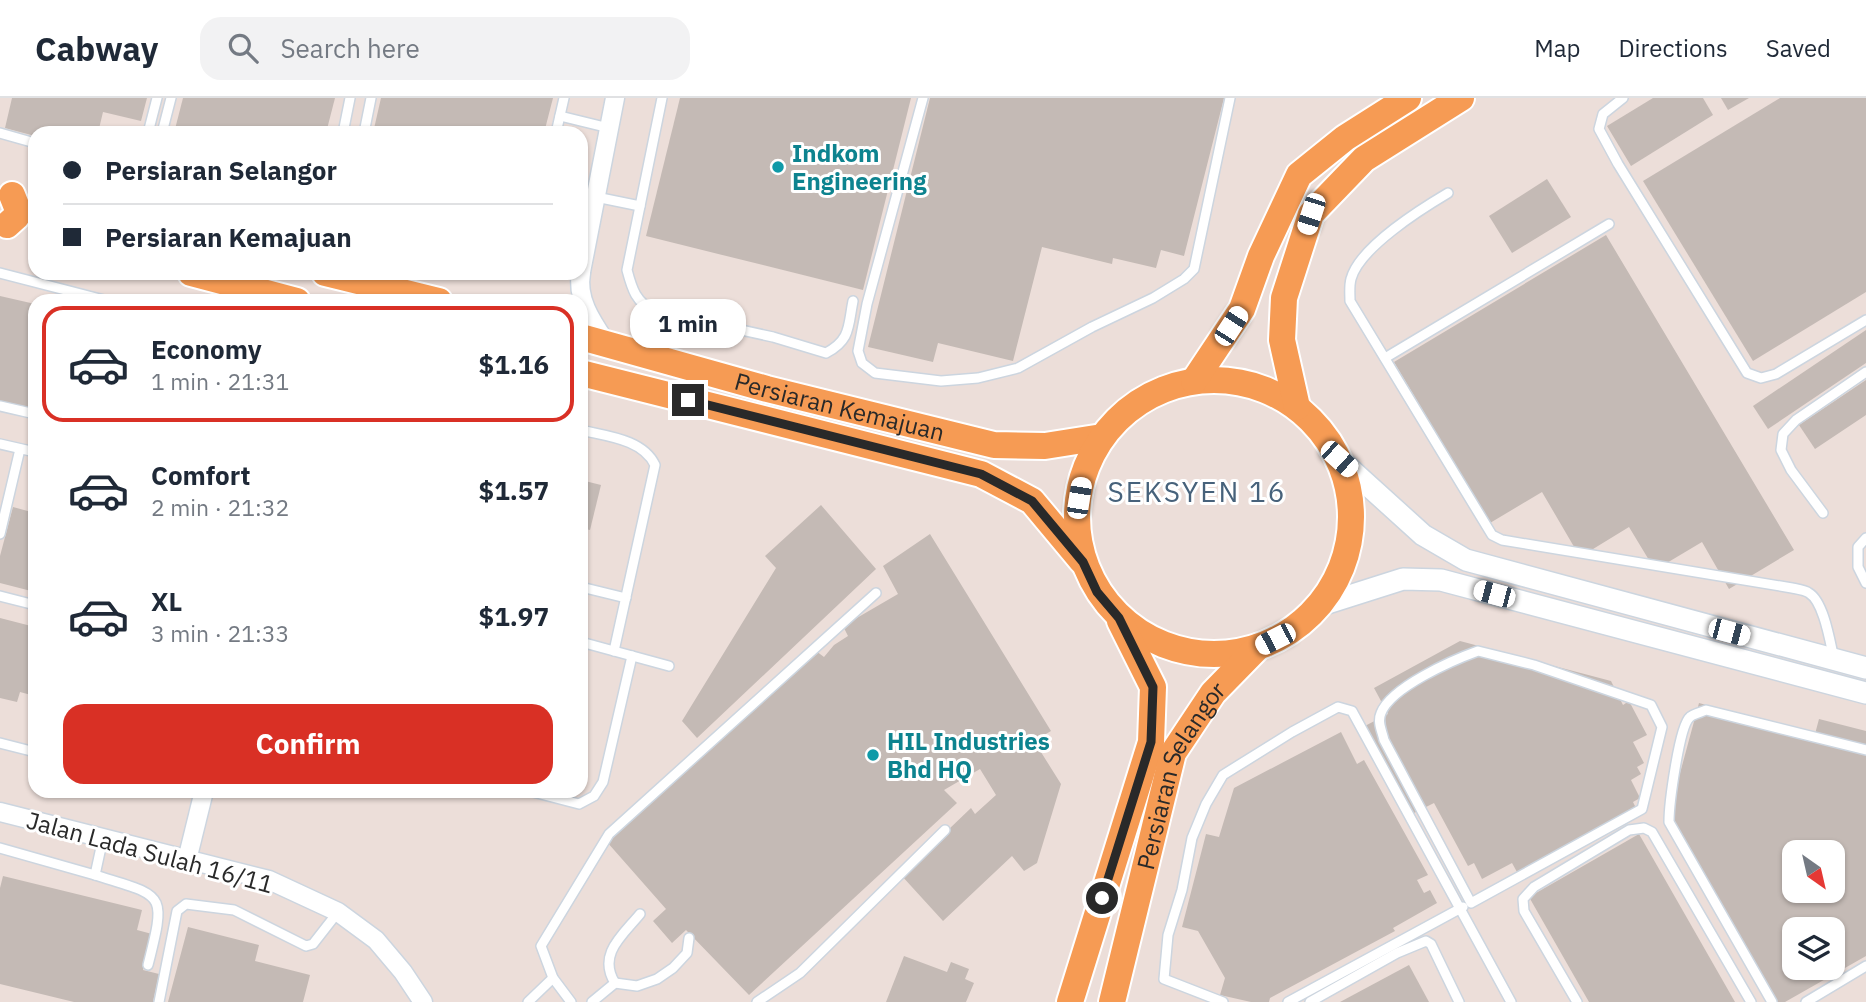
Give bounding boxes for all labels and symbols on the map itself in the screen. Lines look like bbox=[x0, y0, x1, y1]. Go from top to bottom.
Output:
place label: Indkom Engineering bbox=[792, 137, 927, 197]
marker: Indkom Engineering bbox=[770, 159, 786, 175]
car bbox=[1295, 191, 1328, 237]
callout: 1 min bbox=[630, 299, 746, 348]
car bbox=[1211, 303, 1252, 349]
street label: Persiaran Kemajuan bbox=[731, 365, 948, 448]
route end bbox=[672, 384, 704, 416]
car bbox=[1317, 437, 1362, 481]
district label: SEKSYEN 16 bbox=[1107, 473, 1287, 510]
car bbox=[1066, 476, 1093, 520]
car bbox=[1471, 578, 1518, 610]
car bbox=[1706, 616, 1753, 648]
car bbox=[1252, 620, 1299, 658]
street label: Persiaran Selangor bbox=[1129, 674, 1232, 873]
place label: HIL Industries Bhd HQ bbox=[887, 725, 1050, 785]
marker: HIL Industries Bhd HQ bbox=[865, 747, 881, 763]
street label: Jalan Lada Sulah 16/11 bbox=[23, 804, 277, 900]
north arrow bbox=[1782, 840, 1844, 903]
route start bbox=[1086, 882, 1118, 914]

